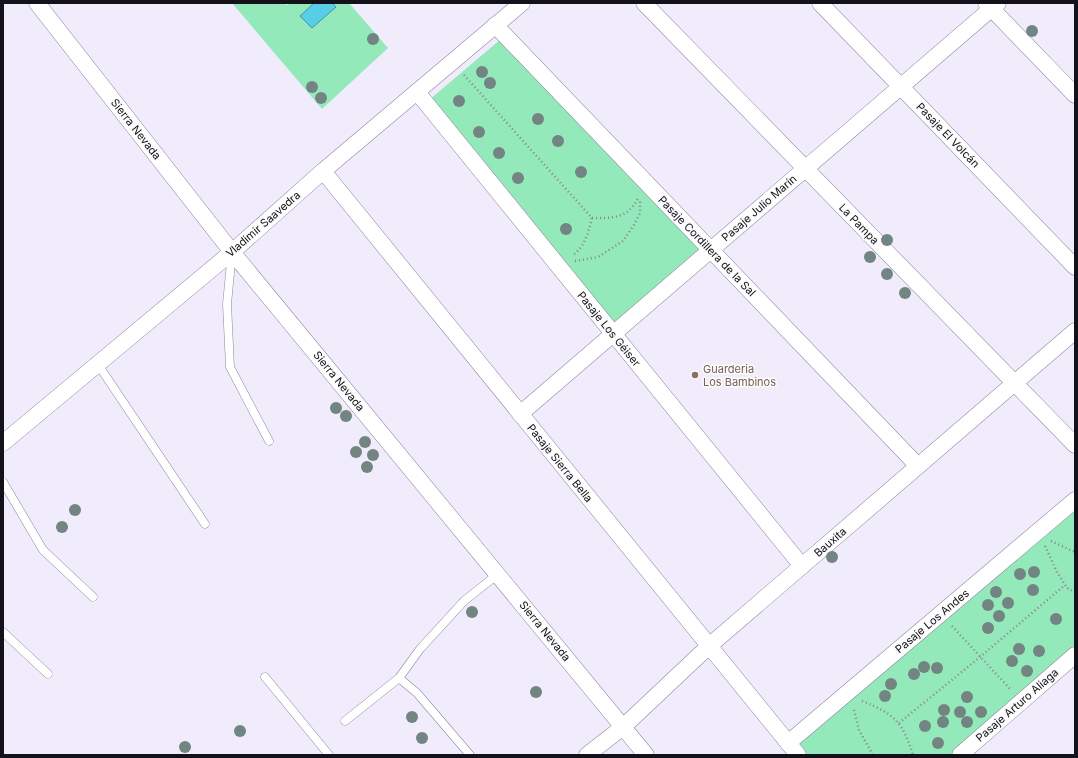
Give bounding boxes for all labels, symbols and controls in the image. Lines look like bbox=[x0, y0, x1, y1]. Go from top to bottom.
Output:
street label: Sierra Nevada bbox=[108, 96, 164, 162]
street label: Pasaje El Volcán bbox=[913, 100, 983, 170]
street label: Pasaje Julio Marín bbox=[719, 172, 799, 244]
street label: Vladimir Saavedra bbox=[223, 188, 303, 260]
street label: Pasaje Cordillera de la Sal bbox=[655, 193, 759, 299]
street label: La Pampa bbox=[836, 201, 882, 247]
street label: Pasaje Los Géiser bbox=[574, 289, 644, 369]
street label: Sierra Nevada bbox=[310, 348, 368, 414]
place label: Guarderia Los Bambinos bbox=[703, 362, 776, 389]
marker: Guarderia Los Bambinos bbox=[690, 370, 700, 380]
street label: Pasaje Sierra Bella bbox=[524, 421, 596, 505]
street label: Bauxita bbox=[811, 524, 849, 560]
street label: Pasaje Los Andes bbox=[892, 586, 972, 656]
street label: Sierra Nevada bbox=[516, 598, 574, 664]
street label: Pasaje Arturo Aliaga bbox=[973, 665, 1061, 745]

